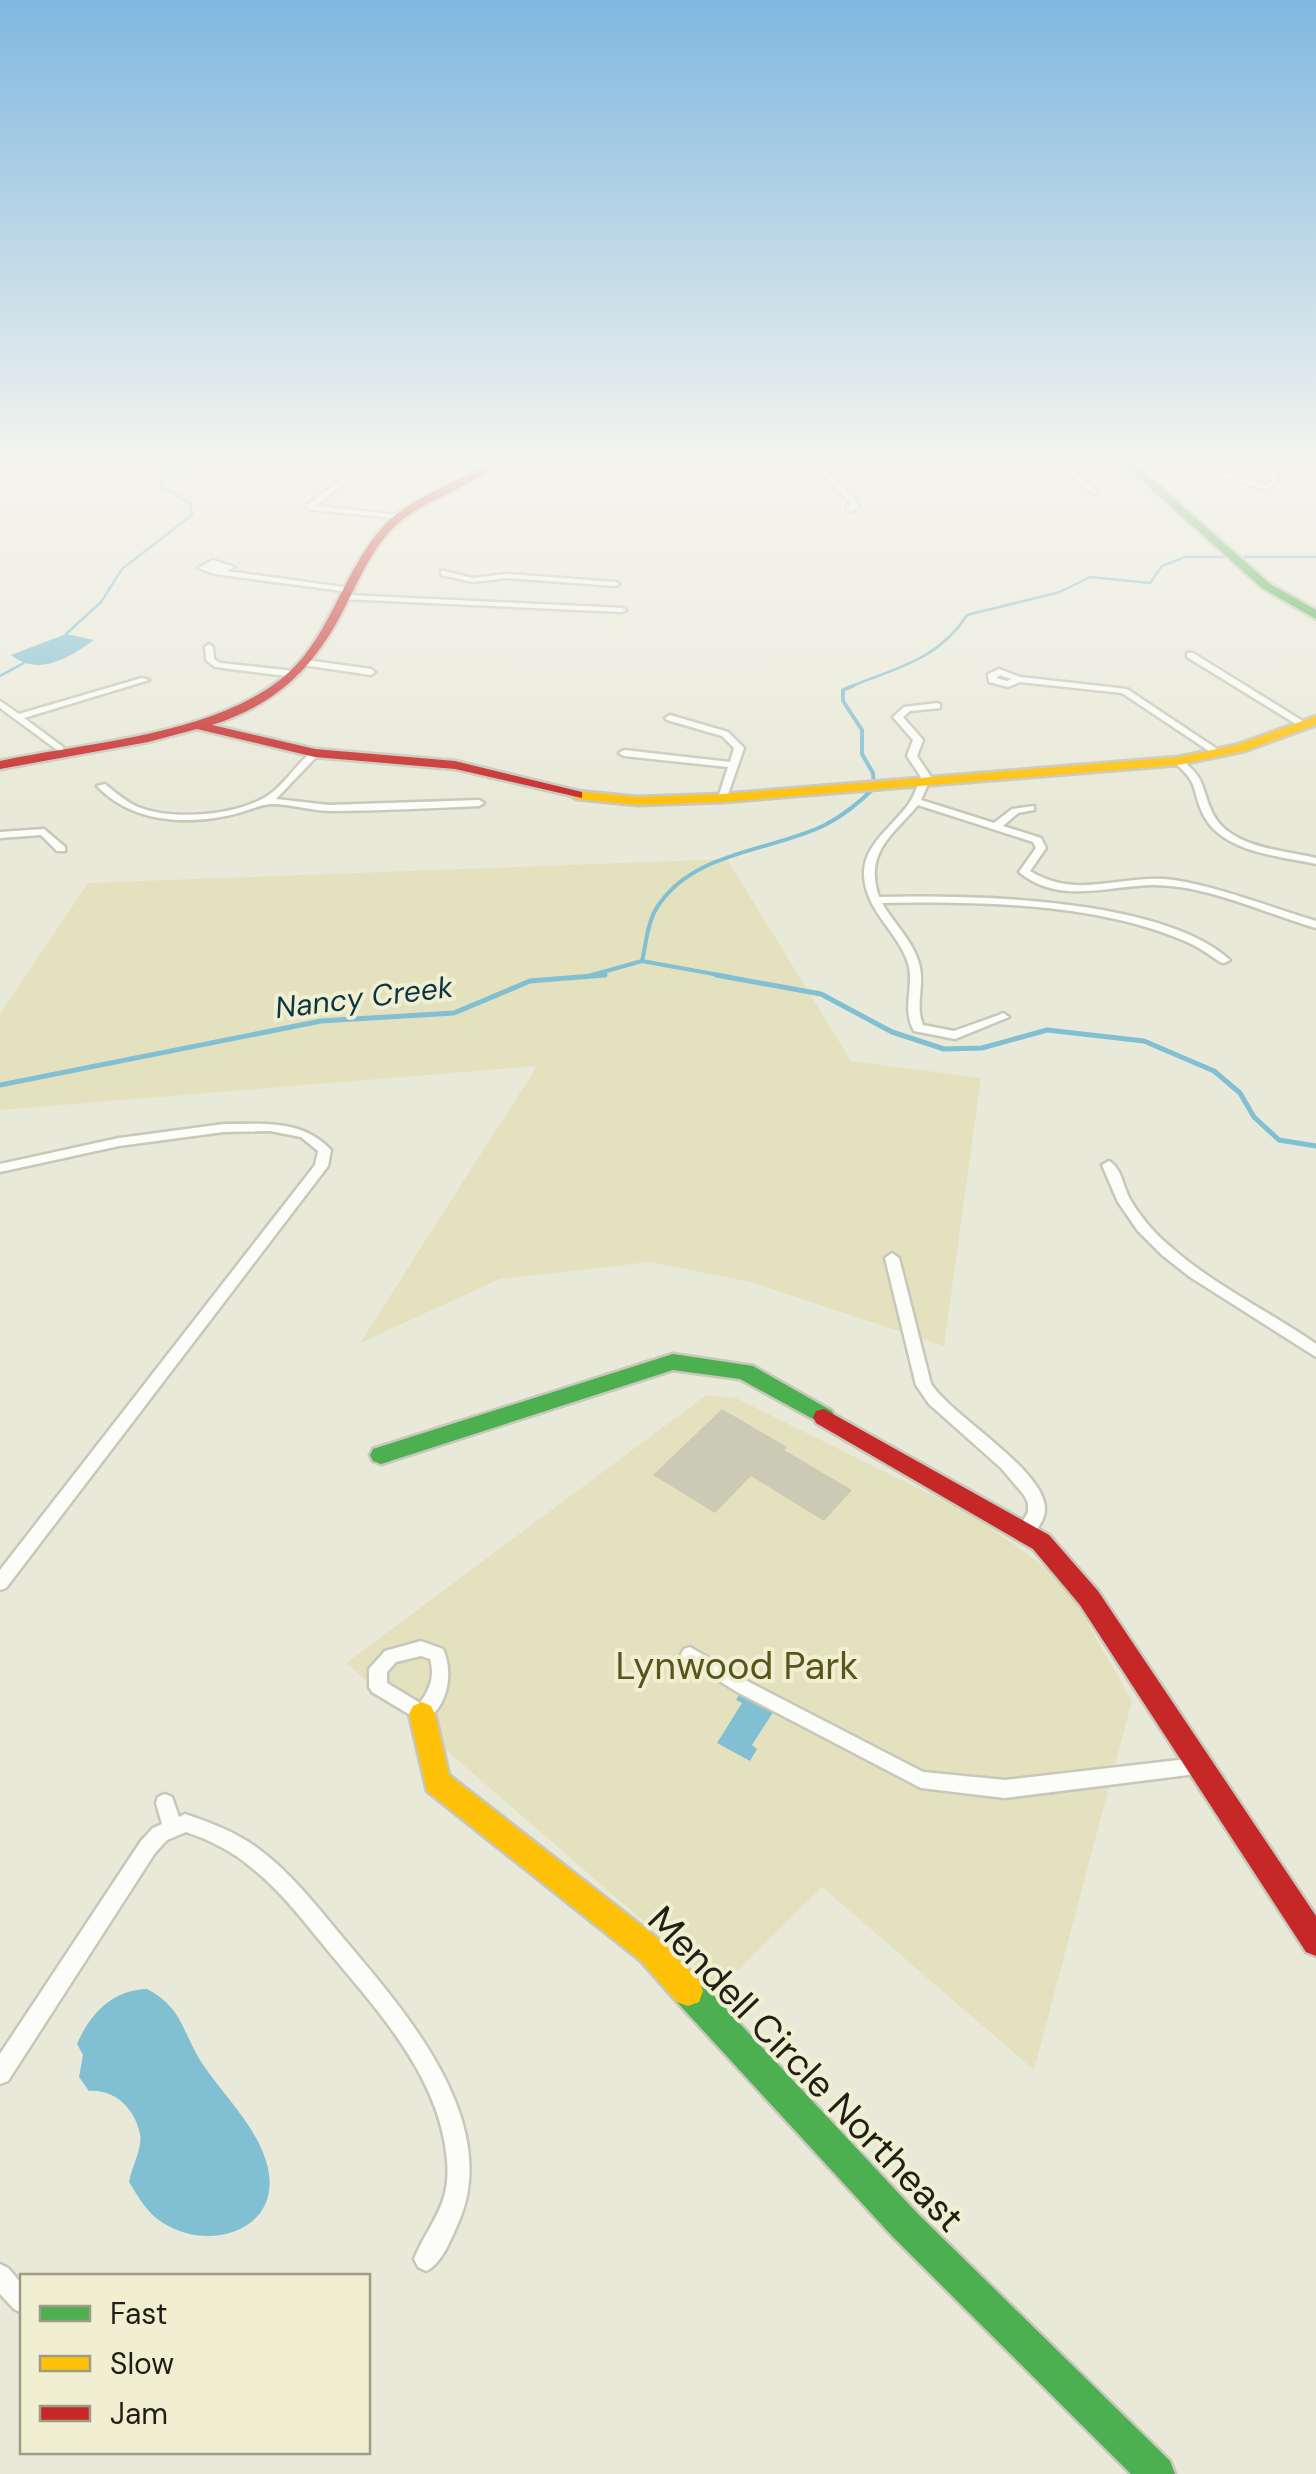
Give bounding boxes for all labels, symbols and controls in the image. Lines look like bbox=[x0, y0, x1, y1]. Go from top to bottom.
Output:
water label: Nancy Creek bbox=[273, 967, 456, 1027]
park label: Lynwood Park bbox=[616, 1641, 858, 1691]
street label: Mendell Circle Northeast bbox=[637, 1895, 975, 2243]
legend bbox=[20, 2274, 370, 2454]
text: Fast bbox=[110, 2294, 168, 2333]
text: Slow bbox=[110, 2344, 174, 2383]
text: Jam bbox=[110, 2394, 168, 2433]

